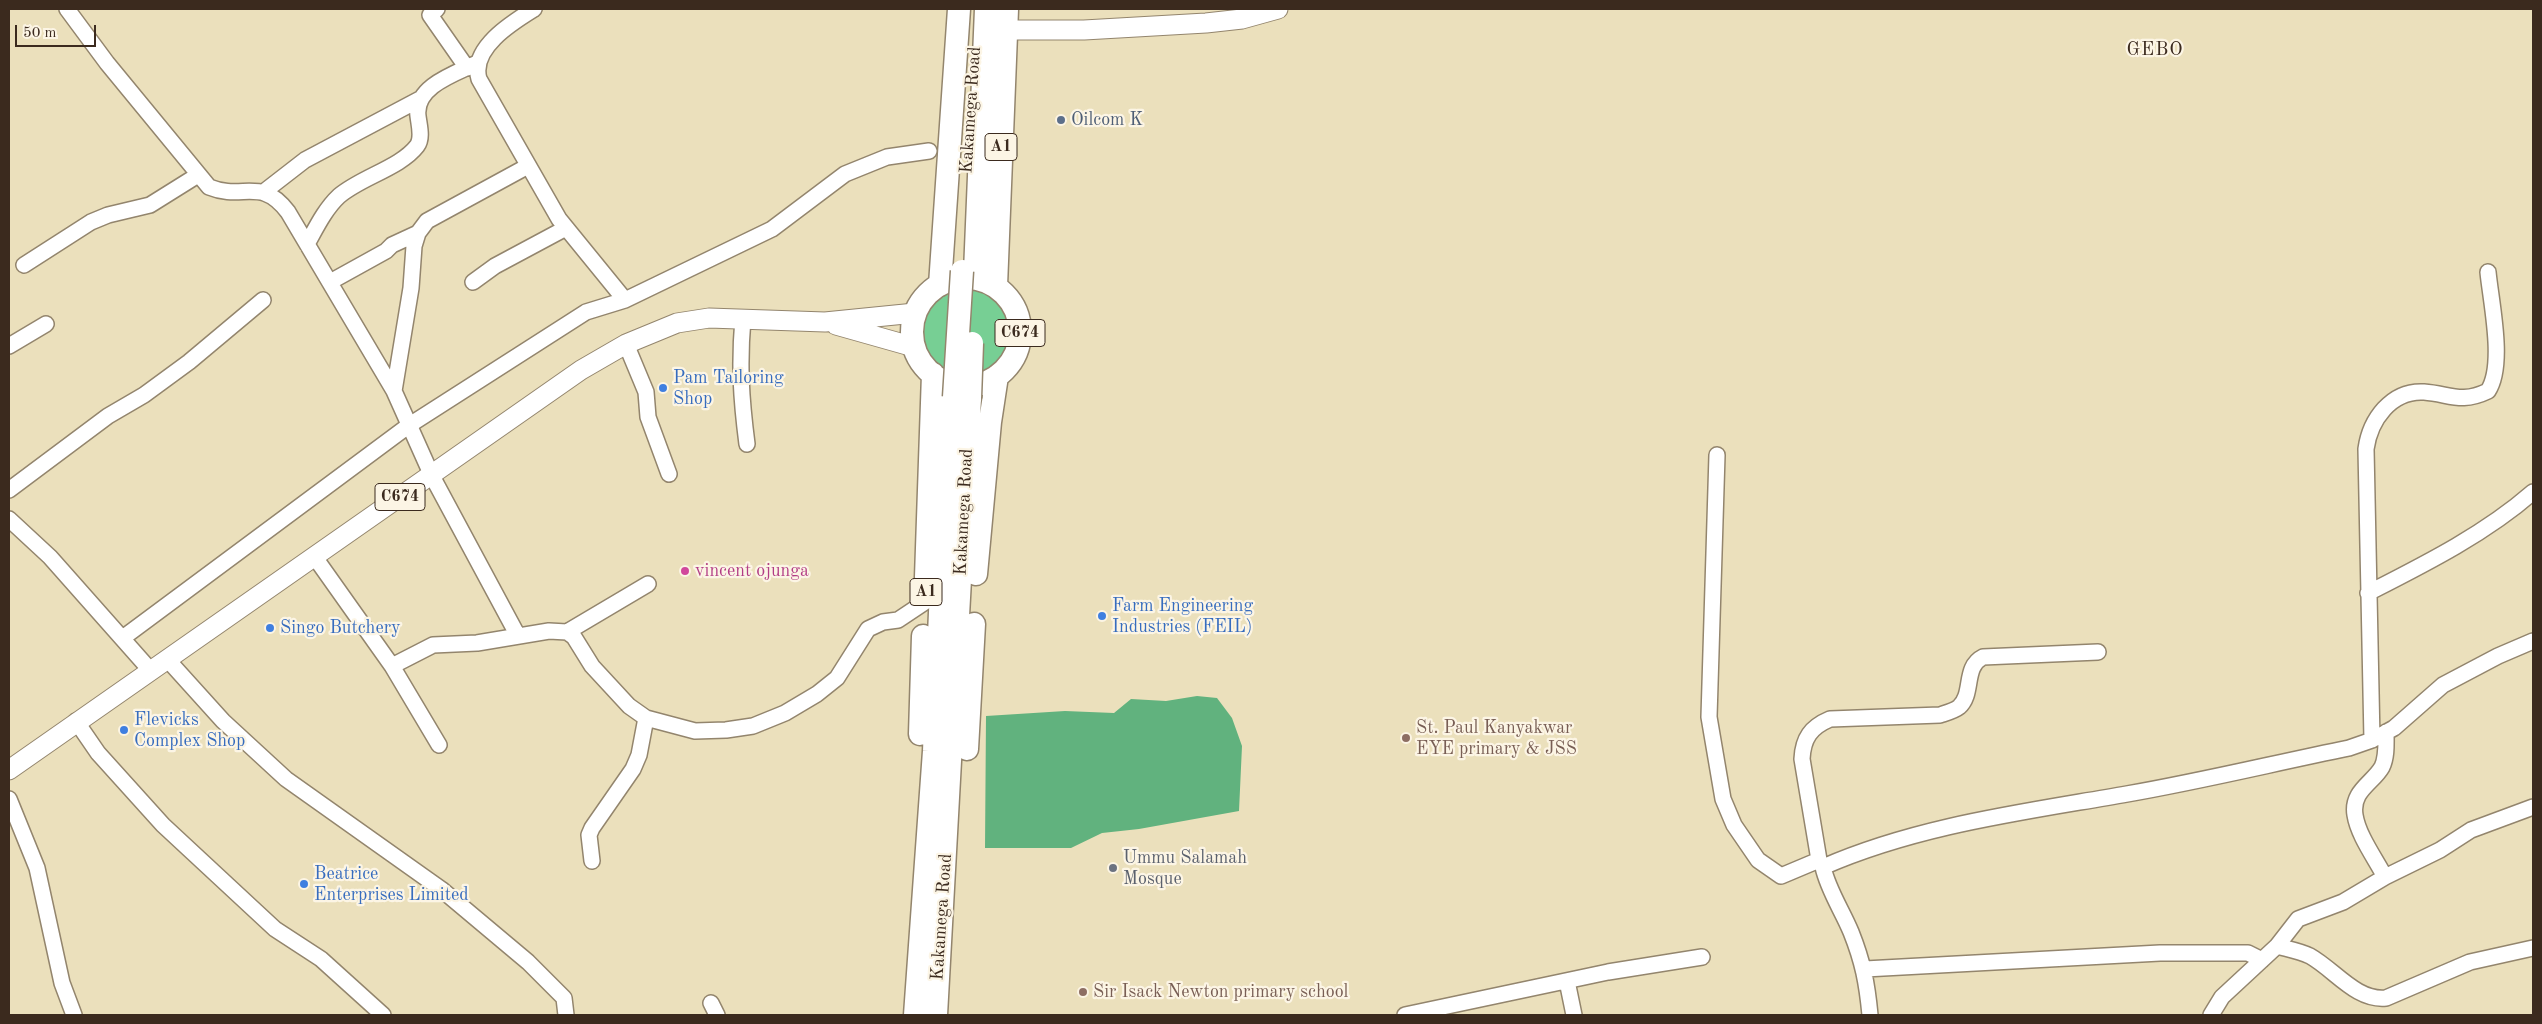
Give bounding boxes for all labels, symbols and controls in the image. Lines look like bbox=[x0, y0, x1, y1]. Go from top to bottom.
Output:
scale bar bbox=[18, 15, 99, 47]
text: 50 m bbox=[23, 26, 57, 41]
district label: GEBO bbox=[2126, 39, 2184, 61]
street label: Kakamega Road bbox=[956, 46, 986, 174]
place label: Oilcom K bbox=[1071, 109, 1143, 131]
marker: Oilcom K bbox=[1055, 114, 1067, 126]
road number: A1 bbox=[985, 134, 1017, 160]
road number: C674 bbox=[995, 319, 1045, 346]
place label: Pam Tailoring Shop bbox=[673, 367, 784, 409]
marker: Pam Tailoring Shop bbox=[657, 382, 669, 394]
street label: Kakamega Road bbox=[950, 448, 978, 576]
road number: C674 bbox=[375, 484, 425, 511]
place label: vincent ojunga bbox=[695, 560, 809, 582]
marker: vincent ojunga bbox=[679, 565, 691, 577]
road number: A1 bbox=[910, 578, 942, 606]
place label: Farm Engineering Industries (FEIL) bbox=[1112, 595, 1253, 638]
marker: Farm Engineering Industries (FEIL) bbox=[1096, 610, 1108, 622]
place label: Singo Butchery bbox=[280, 617, 401, 639]
marker: Singo Butchery bbox=[264, 622, 276, 634]
place label: Flevicks Complex Shop bbox=[134, 709, 245, 752]
place label: St. Paul Kanyakwar EYE primary & JSS bbox=[1416, 717, 1577, 760]
marker: Flevicks Complex Shop bbox=[118, 724, 130, 736]
marker: St. Paul Kanyakwar EYE primary & JSS bbox=[1400, 732, 1412, 744]
place label: Ummu Salamah Mosque bbox=[1123, 847, 1247, 890]
street label: Kakamega Road bbox=[927, 853, 957, 981]
marker: Ummu Salamah Mosque bbox=[1107, 862, 1119, 874]
place label: Beatrice Enterprises Limited bbox=[314, 863, 469, 906]
marker: Beatrice Enterprises Limited bbox=[298, 878, 310, 890]
place label: Sir Isack Newton primary school bbox=[1093, 981, 1348, 1003]
marker: Sir Isack Newton primary school bbox=[1077, 986, 1089, 998]

